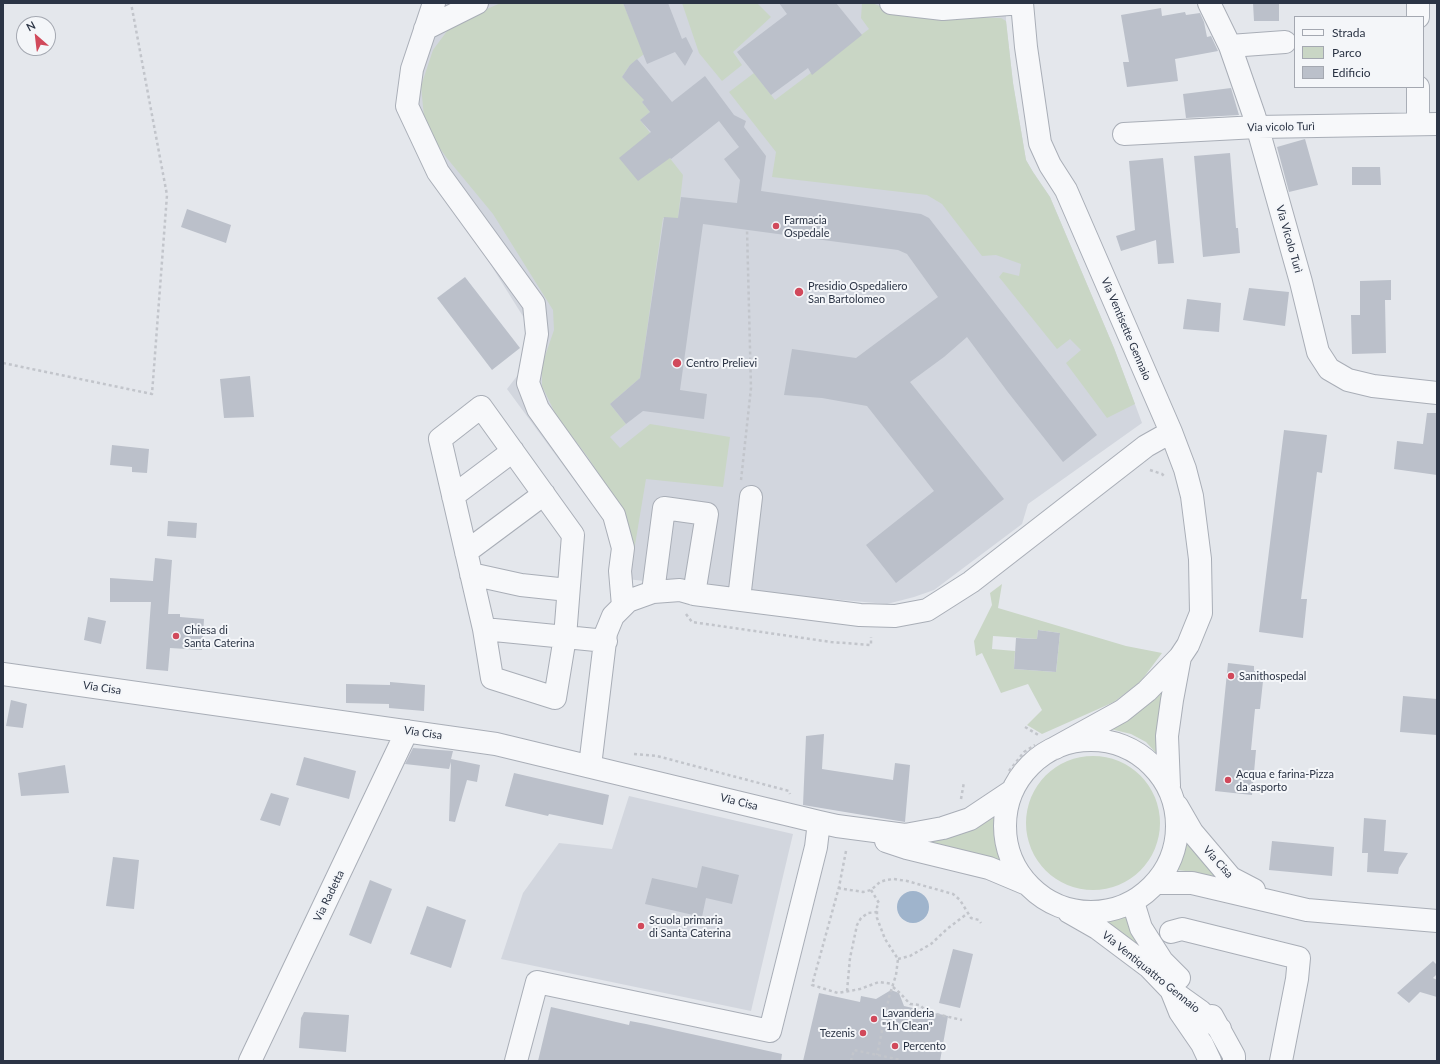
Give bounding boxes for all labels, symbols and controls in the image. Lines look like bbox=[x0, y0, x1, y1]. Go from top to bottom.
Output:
north arrow bbox=[16, 16, 56, 56]
legend bbox=[1294, 16, 1424, 88]
text: N bbox=[24, 18, 37, 34]
text: Strada bbox=[1332, 25, 1365, 40]
text: Parco bbox=[1332, 45, 1362, 60]
text: Edificio bbox=[1332, 65, 1371, 80]
street label: Via vicolo Turì bbox=[1247, 120, 1315, 134]
street label: Via Vicolo Turì bbox=[1273, 204, 1305, 274]
place label: Farmacia Ospedale bbox=[784, 213, 829, 239]
marker: Farmacia Ospedale bbox=[771, 221, 781, 231]
street label: Via Ventisette Gennaio bbox=[1098, 275, 1154, 383]
place label: Presidio Ospedaliero San Bartolomeo bbox=[808, 279, 907, 305]
marker: Presidio Ospedaliero San Bartolomeo bbox=[793, 286, 805, 298]
place label: Centro Prelievi bbox=[686, 356, 757, 370]
marker: Centro Prelievi bbox=[671, 357, 683, 369]
place label: Chiesa di Santa Caterina bbox=[184, 623, 254, 649]
marker: Chiesa di Santa Caterina bbox=[171, 631, 181, 641]
place label: Sanithospedal bbox=[1239, 669, 1306, 683]
marker: Sanithospedal bbox=[1226, 671, 1236, 681]
street label: Via Cisa bbox=[82, 679, 122, 697]
street label: Via Cisa bbox=[403, 724, 443, 742]
place label: Acqua e farina-Pizza da asporto bbox=[1236, 767, 1334, 793]
marker: Acqua e farina-Pizza da asporto bbox=[1223, 775, 1233, 785]
street label: Via Cisa bbox=[719, 791, 759, 813]
street label: Via Cisa bbox=[1200, 843, 1236, 881]
street label: Via Radetta bbox=[311, 868, 347, 924]
place label: Scuola primaria di Santa Caterina bbox=[649, 913, 731, 939]
marker: Scuola primaria di Santa Caterina bbox=[636, 921, 646, 931]
street label: Via Ventiquattro Gennaio bbox=[1099, 928, 1203, 1016]
place label: Lavanderia "1h Clean" bbox=[882, 1006, 934, 1032]
marker: Lavanderia "1h Clean" bbox=[869, 1014, 879, 1024]
place label: Tezenis bbox=[820, 1026, 855, 1040]
marker: Tezenis bbox=[858, 1028, 868, 1038]
place label: Percento bbox=[903, 1039, 946, 1053]
marker: Percento bbox=[890, 1041, 900, 1051]

